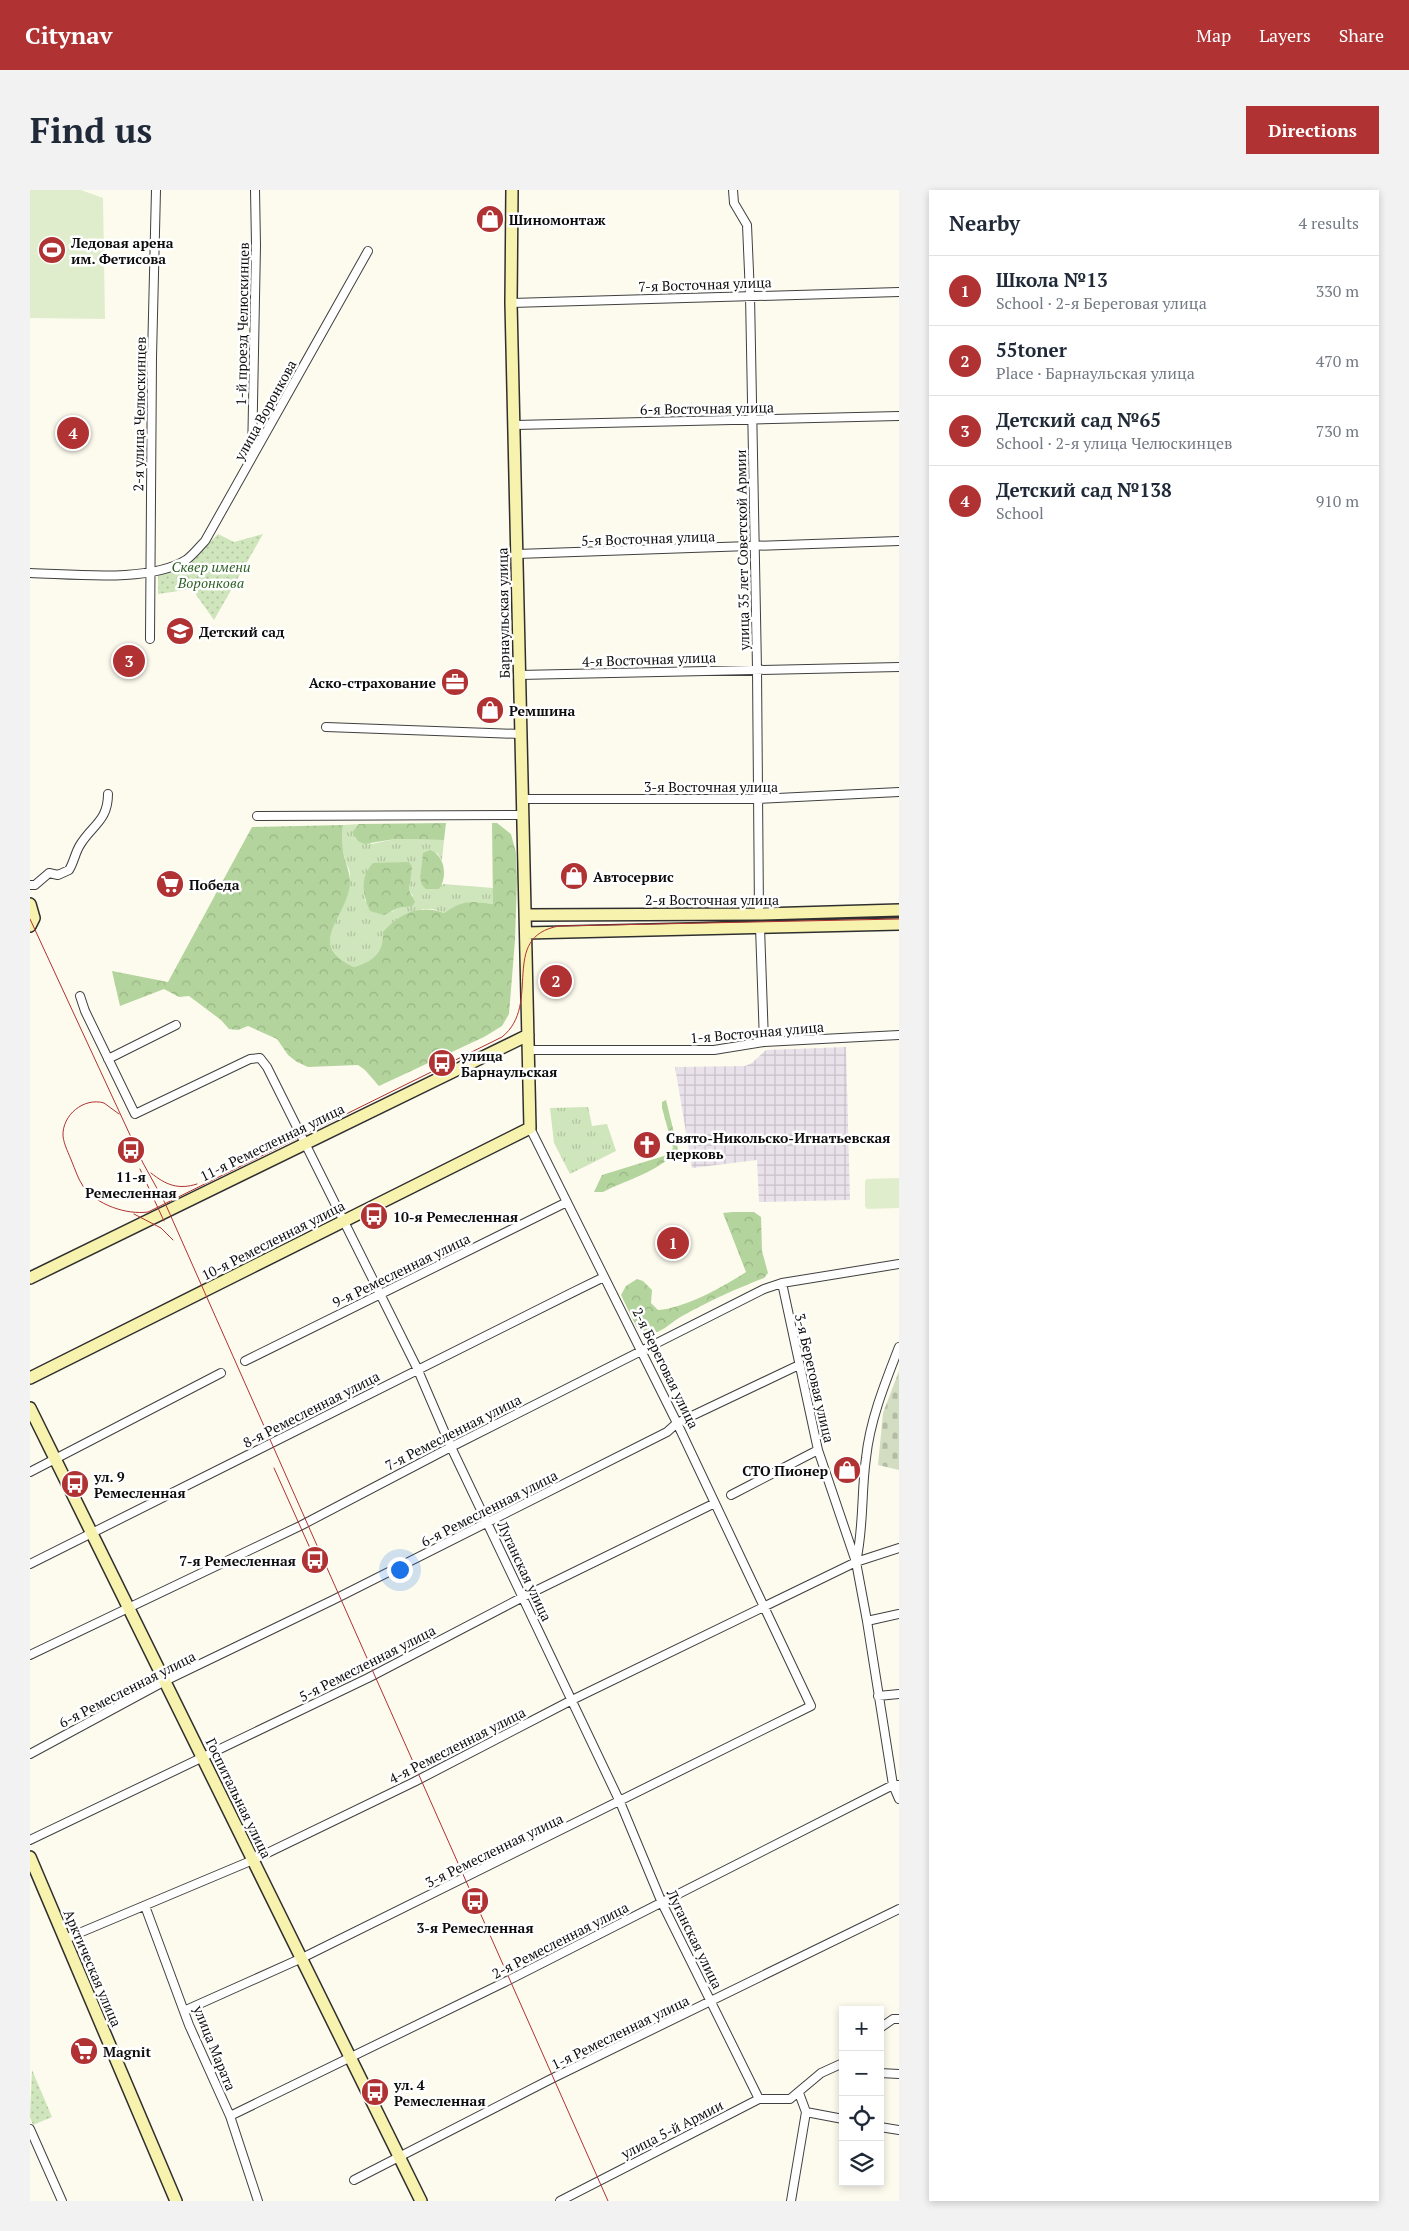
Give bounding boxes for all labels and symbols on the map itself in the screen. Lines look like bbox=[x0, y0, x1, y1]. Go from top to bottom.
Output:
shop icon: Шиномонтаж bbox=[475, 204, 505, 234]
place label: Шиномонтаж bbox=[509, 210, 606, 229]
place label: Ледовая арена им. Фетисова bbox=[70, 233, 174, 268]
sports icon: Ледовая арена им. Фетисова bbox=[37, 235, 67, 265]
street label: 1-й проезд Челюскинцев bbox=[231, 242, 253, 406]
street label: 7-я Восточная улица bbox=[638, 272, 772, 296]
street label: 2-я улица Челюскинцев bbox=[128, 336, 150, 492]
street label: улица Воронкова bbox=[229, 356, 301, 465]
street label: 6-я Восточная улица bbox=[640, 397, 774, 419]
pin: 4 bbox=[57, 414, 89, 452]
street label: улица 35 лет Советской Армии bbox=[731, 449, 753, 652]
street label: 5-я Восточная улица bbox=[581, 526, 715, 550]
street label: Барнаульская улица bbox=[492, 547, 514, 679]
park label: Сквер имени Воронкова bbox=[171, 557, 251, 592]
school or university icon: Детский сад bbox=[165, 616, 195, 646]
place label: Детский сад bbox=[199, 622, 285, 641]
pin: 3 bbox=[113, 642, 145, 680]
street label: 4-я Восточная улица bbox=[582, 647, 716, 671]
office icon: Аско-страхование bbox=[440, 667, 470, 697]
place label: Аско-страхование bbox=[309, 673, 436, 692]
shop icon: Ремшина bbox=[475, 695, 505, 725]
place label: Ремшина bbox=[509, 701, 576, 720]
street label: 3-я Восточная улица bbox=[644, 777, 778, 796]
shop icon: Автосервис bbox=[559, 861, 589, 891]
place label: Автосервис bbox=[593, 867, 674, 886]
supermarket icon: Победа bbox=[155, 869, 185, 899]
place label: Победа bbox=[189, 875, 240, 894]
street label: 2-я Восточная улица bbox=[645, 890, 779, 909]
pin: 2 bbox=[540, 962, 572, 1000]
street label: 1-я Восточная улица bbox=[689, 1017, 825, 1047]
place label: улица Барнаульская bbox=[460, 1046, 558, 1081]
bus stop icon: улица Барнаульская bbox=[427, 1048, 457, 1078]
street label: 11-я Ремесленная улица bbox=[197, 1099, 347, 1185]
place label: Свято-Никольско-Игнатьевская церковь bbox=[666, 1128, 891, 1163]
church icon: Свято-Никольско-Игнатьевская церковь bbox=[632, 1130, 662, 1160]
bus stop icon: 11-я Ремесленная bbox=[116, 1135, 146, 1165]
place label: 11-я Ремесленная bbox=[85, 1167, 177, 1202]
street label: 10-я Ремесленная улица bbox=[198, 1196, 348, 1284]
bus stop icon: 10-я Ремесленная bbox=[359, 1201, 389, 1231]
place label: 10-я Ремесленная bbox=[393, 1207, 518, 1226]
pin: 1 bbox=[657, 1224, 689, 1262]
street label: 9-я Ремесленная улица bbox=[329, 1228, 473, 1312]
street label: 2-я Береговая улица bbox=[628, 1304, 704, 1432]
street label: 3-я Береговая улица bbox=[791, 1311, 839, 1445]
street label: 8-я Ремесленная улица bbox=[239, 1366, 383, 1452]
street label: 7-я Ремесленная улица bbox=[382, 1389, 524, 1475]
shop icon: СТО Пионер bbox=[832, 1455, 862, 1485]
place label: СТО Пионер bbox=[742, 1461, 828, 1480]
street label: 6-я Ремесленная улица bbox=[417, 1465, 561, 1551]
place label: ул. 9 Ремесленная bbox=[93, 1467, 186, 1502]
bus stop icon: ул. 9 Ремесленная bbox=[60, 1469, 90, 1499]
street label: Луганская улица bbox=[493, 1517, 557, 1624]
bus stop icon: 7-я Ремесленная bbox=[300, 1545, 330, 1575]
place label: 7-я Ремесленная bbox=[179, 1551, 296, 1570]
your location bbox=[387, 1557, 413, 1583]
street label: 5-я Ремесленная улица bbox=[295, 1620, 439, 1706]
street label: 6-я Ремесленная улица bbox=[55, 1646, 199, 1732]
street label: 4-я Ремесленная улица bbox=[385, 1702, 529, 1788]
street label: Госпитальная улица bbox=[202, 1735, 276, 1861]
street label: 3-я Ремесленная улица bbox=[422, 1808, 566, 1892]
street label: Луганская улица bbox=[662, 1885, 727, 1992]
bus stop icon: 3-я Ремесленная bbox=[460, 1886, 490, 1916]
street label: 2-я Ремесленная улица bbox=[488, 1897, 632, 1983]
street label: Арктическая улица bbox=[60, 1906, 126, 2030]
place label: 3-я Ремесленная bbox=[416, 1918, 534, 1937]
street label: 1-я Ремесленная улица bbox=[548, 1990, 692, 2074]
street label: улица Марата bbox=[189, 2002, 241, 2093]
supermarket icon: Magnit bbox=[69, 2036, 99, 2066]
place label: Magnit bbox=[103, 2042, 151, 2061]
place label: ул. 4 Ремесленная bbox=[393, 2075, 486, 2110]
bus stop icon: ул. 4 Ремесленная bbox=[360, 2077, 390, 2107]
street label: улица 5-й Армии bbox=[617, 2095, 727, 2163]

